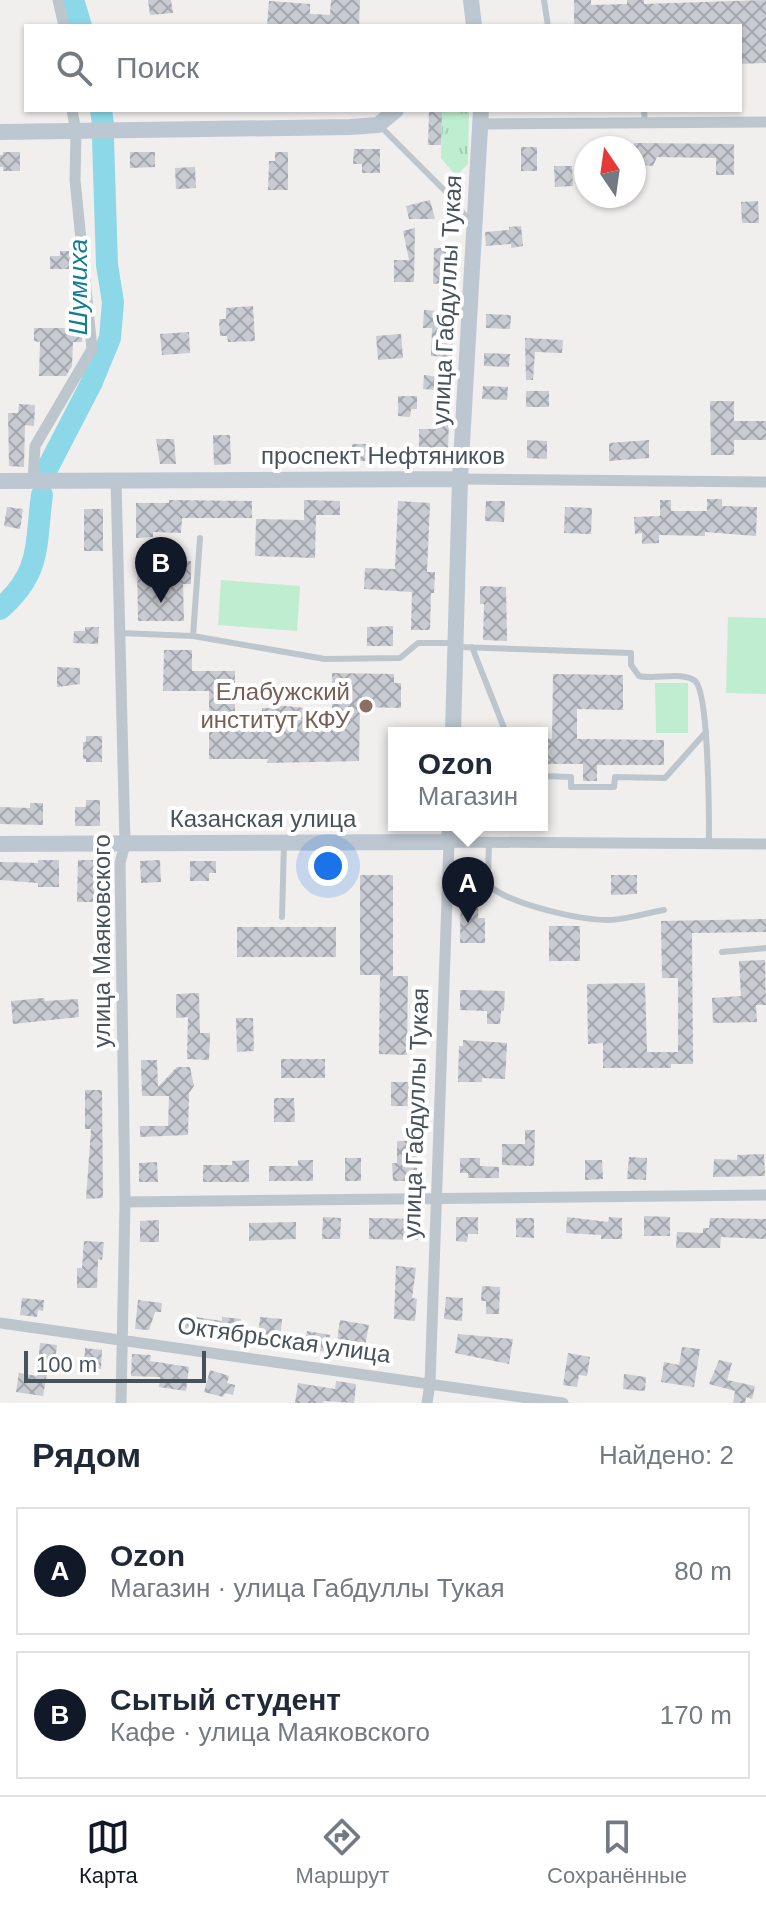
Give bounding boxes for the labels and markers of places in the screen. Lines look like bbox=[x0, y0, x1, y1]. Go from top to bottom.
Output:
pin: B bbox=[135, 537, 187, 603]
place label: Елабужский институт КФУ bbox=[200, 678, 351, 733]
marker: Елабужский институт КФУ bbox=[357, 697, 375, 715]
pin: A bbox=[442, 857, 494, 923]

